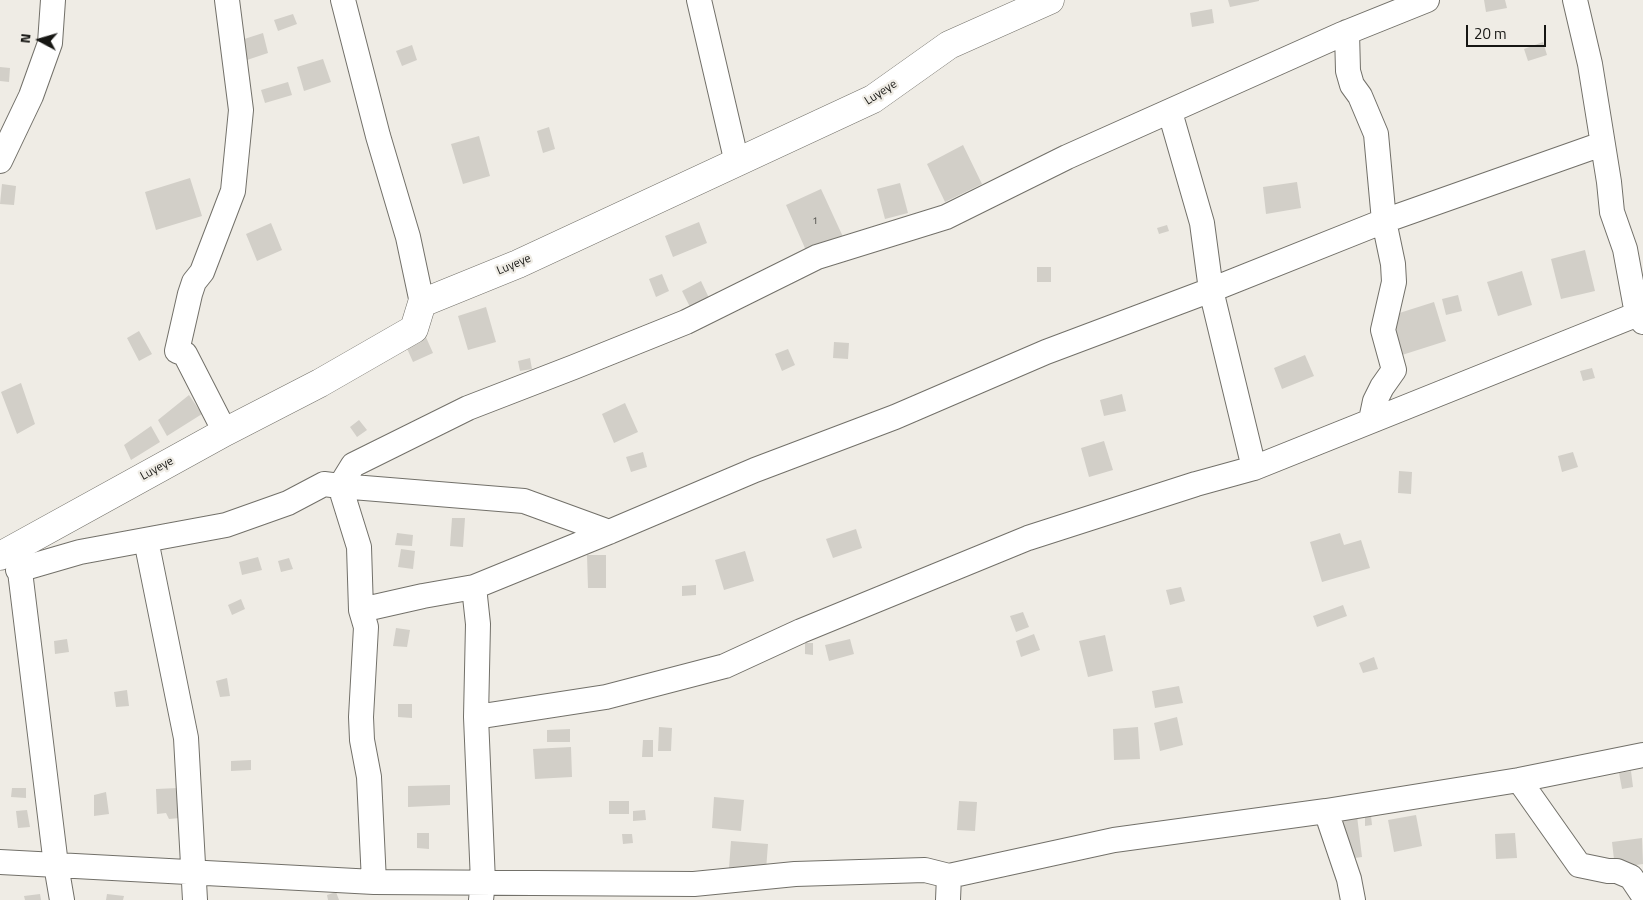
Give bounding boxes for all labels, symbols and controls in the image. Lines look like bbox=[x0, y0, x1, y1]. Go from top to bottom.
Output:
north arrow bbox=[15, 15, 65, 65]
scale bar bbox=[1468, 15, 1548, 47]
text: 20 m bbox=[1474, 22, 1507, 45]
text: N bbox=[14, 32, 36, 44]
street label: Luyeye bbox=[862, 77, 900, 109]
house number: 1 bbox=[812, 216, 818, 228]
street label: Luyeye bbox=[495, 251, 533, 279]
street label: Luyeye bbox=[138, 454, 176, 484]

